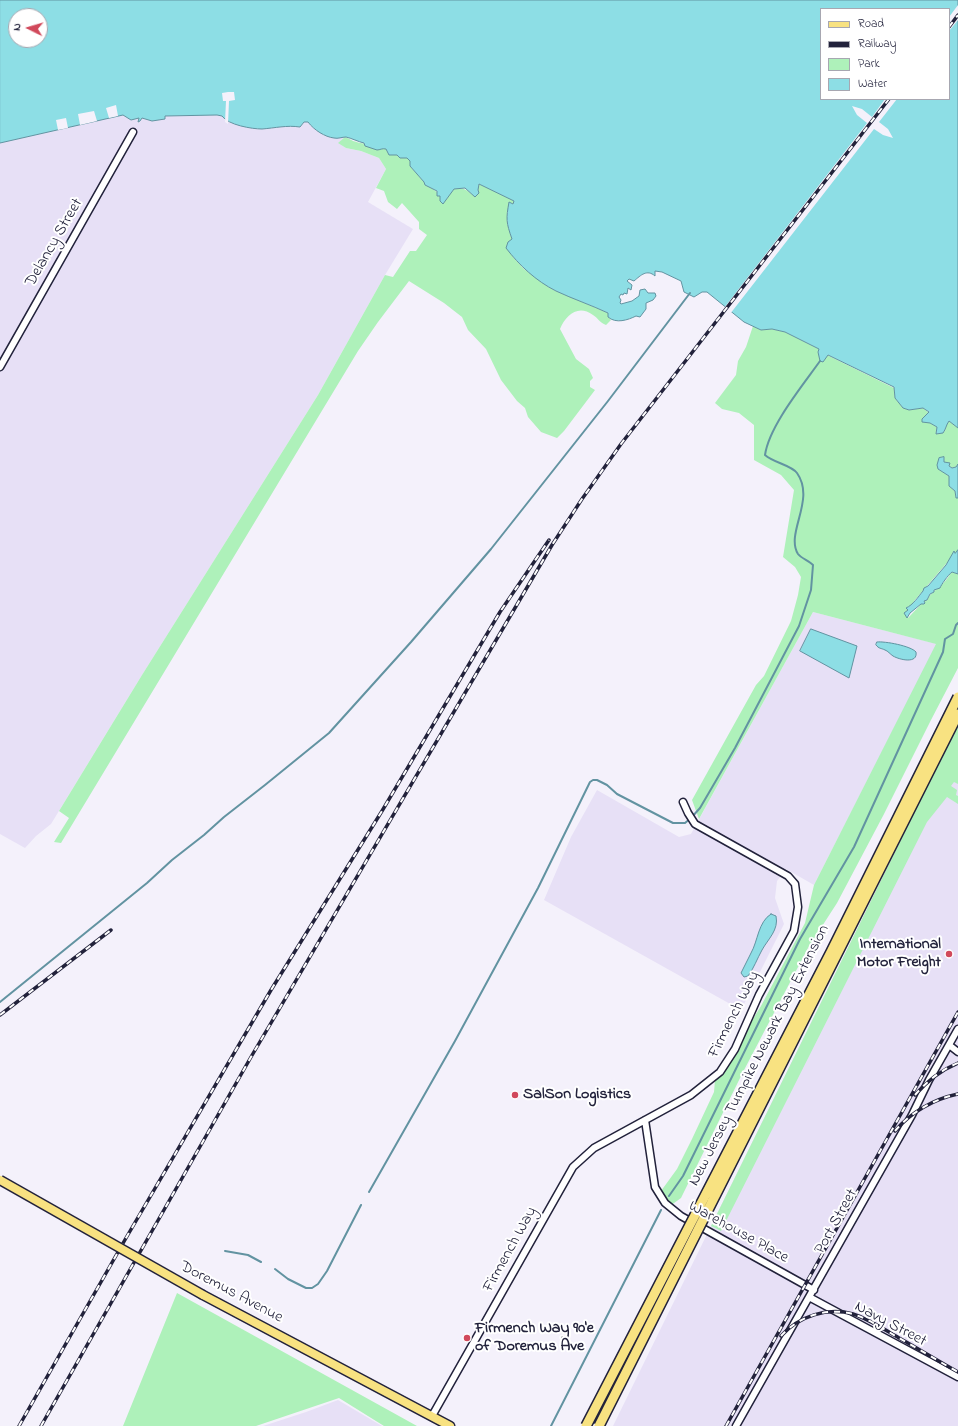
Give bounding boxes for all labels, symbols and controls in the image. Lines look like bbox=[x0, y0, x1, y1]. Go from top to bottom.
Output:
north arrow bbox=[8, 8, 48, 48]
legend bbox=[820, 8, 950, 100]
text: Road bbox=[858, 15, 884, 33]
text: N bbox=[9, 23, 25, 31]
text: Railway bbox=[858, 35, 896, 53]
text: Park bbox=[858, 55, 880, 73]
text: Water bbox=[858, 75, 887, 93]
street label: Delancy Street bbox=[22, 196, 88, 290]
street label: New Jersey Turnpike Newark Bay Extension bbox=[686, 922, 834, 1190]
place label: International Motor Freight bbox=[857, 935, 941, 973]
marker: International Motor Freight bbox=[944, 949, 954, 959]
street label: Firmench Way bbox=[705, 969, 765, 1061]
place label: SalSon Logistics bbox=[523, 1085, 631, 1105]
marker: SalSon Logistics bbox=[510, 1090, 520, 1100]
street label: Port Street bbox=[811, 1186, 863, 1258]
street label: Warehouse Place bbox=[685, 1198, 791, 1268]
street label: Firmench Way bbox=[480, 1204, 542, 1296]
street label: Doremus Avenue bbox=[176, 1258, 286, 1328]
street label: Navy Street bbox=[851, 1298, 929, 1352]
place label: Firmench Way 90'e of Doremus Ave bbox=[475, 1319, 594, 1357]
marker: Firmench Way 90'e of Doremus Ave bbox=[462, 1333, 472, 1343]

